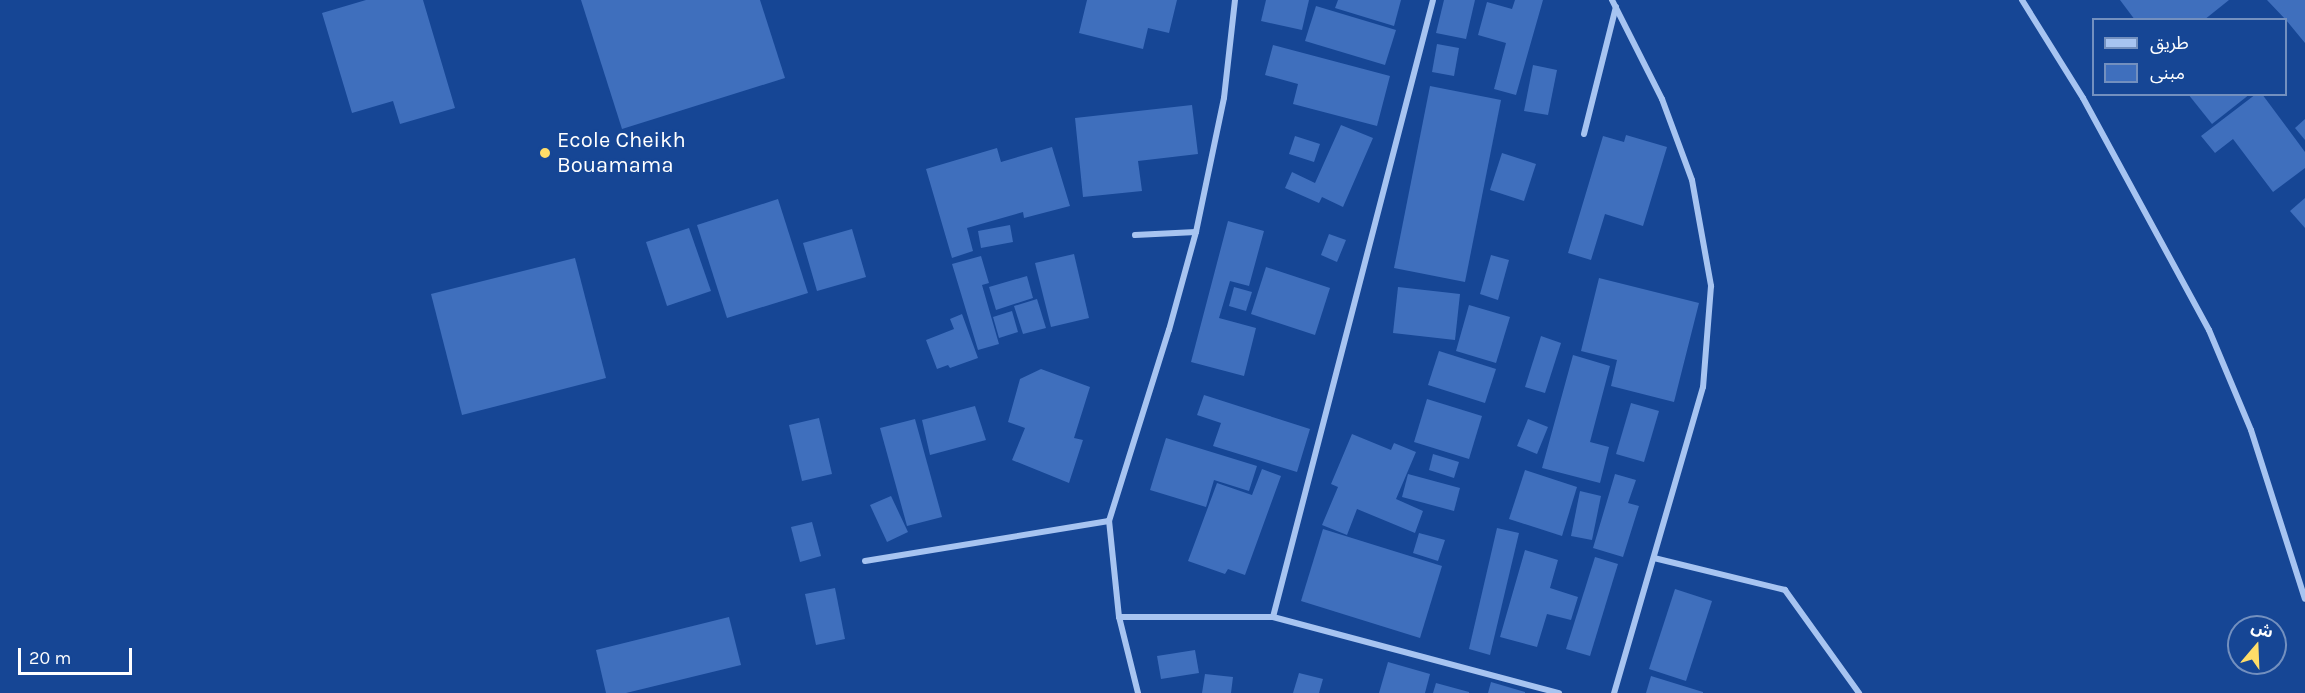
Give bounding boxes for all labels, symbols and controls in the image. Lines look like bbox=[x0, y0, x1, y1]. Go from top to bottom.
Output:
legend bbox=[2092, 18, 2287, 96]
text: طريق bbox=[2150, 32, 2189, 54]
text: مبنى bbox=[2150, 62, 2185, 84]
place label: Ecole Cheikh Bouamama bbox=[557, 127, 686, 178]
marker: Ecole Cheikh Bouamama bbox=[538, 146, 552, 160]
north arrow bbox=[2227, 615, 2287, 675]
text: ش bbox=[2249, 617, 2276, 642]
scale bar bbox=[21, 636, 135, 674]
text: 20 m bbox=[29, 647, 71, 669]

